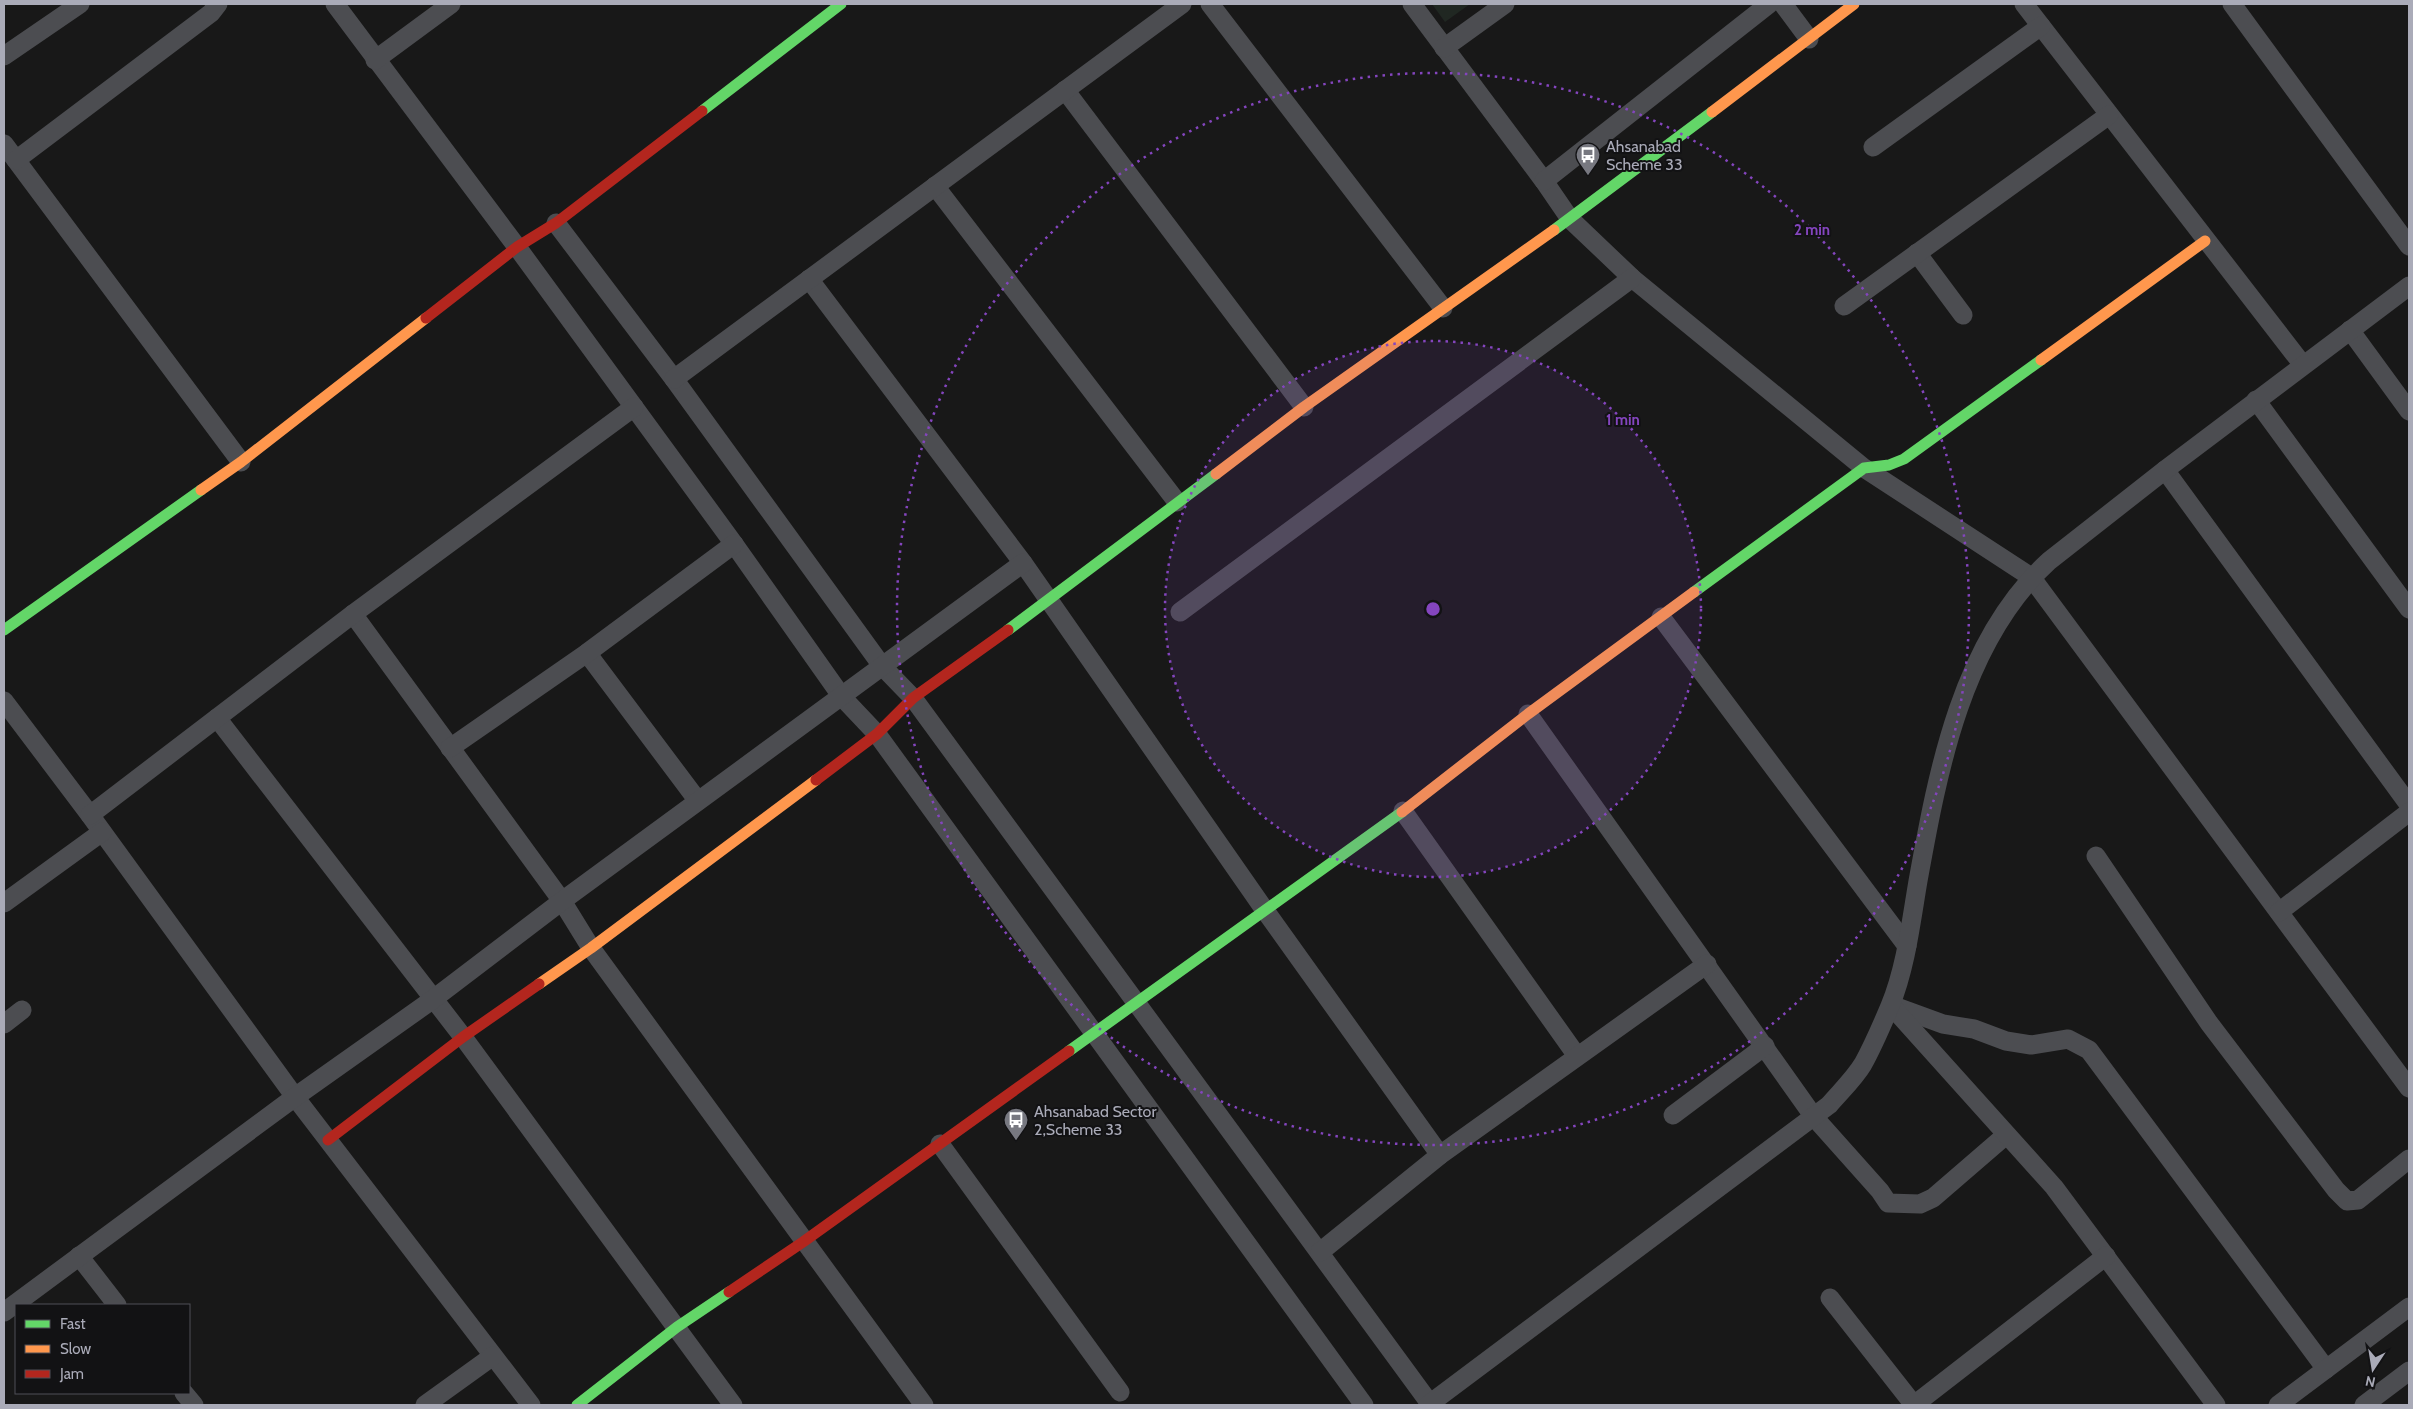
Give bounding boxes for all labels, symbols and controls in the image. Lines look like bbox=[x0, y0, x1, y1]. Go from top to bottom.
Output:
place label: Ahsanabad Scheme 33 bbox=[1606, 137, 1683, 174]
bus stop icon: Ahsanabad Scheme 33 bbox=[1575, 142, 1601, 176]
text: 2 min bbox=[1794, 221, 1830, 239]
text: 1 min bbox=[1606, 411, 1640, 429]
centre of rings bbox=[1424, 600, 1442, 618]
place label: Ahsanabad Sector 2,Scheme 33 bbox=[1034, 1102, 1157, 1139]
bus stop icon: Ahsanabad Sector 2,Scheme 33 bbox=[1003, 1107, 1029, 1141]
legend bbox=[15, 1304, 190, 1394]
text: Fast bbox=[60, 1315, 85, 1333]
text: Slow bbox=[60, 1340, 91, 1358]
north arrow bbox=[2348, 1344, 2398, 1394]
text: Jam bbox=[59, 1365, 84, 1383]
text: N bbox=[2364, 1372, 2377, 1392]

